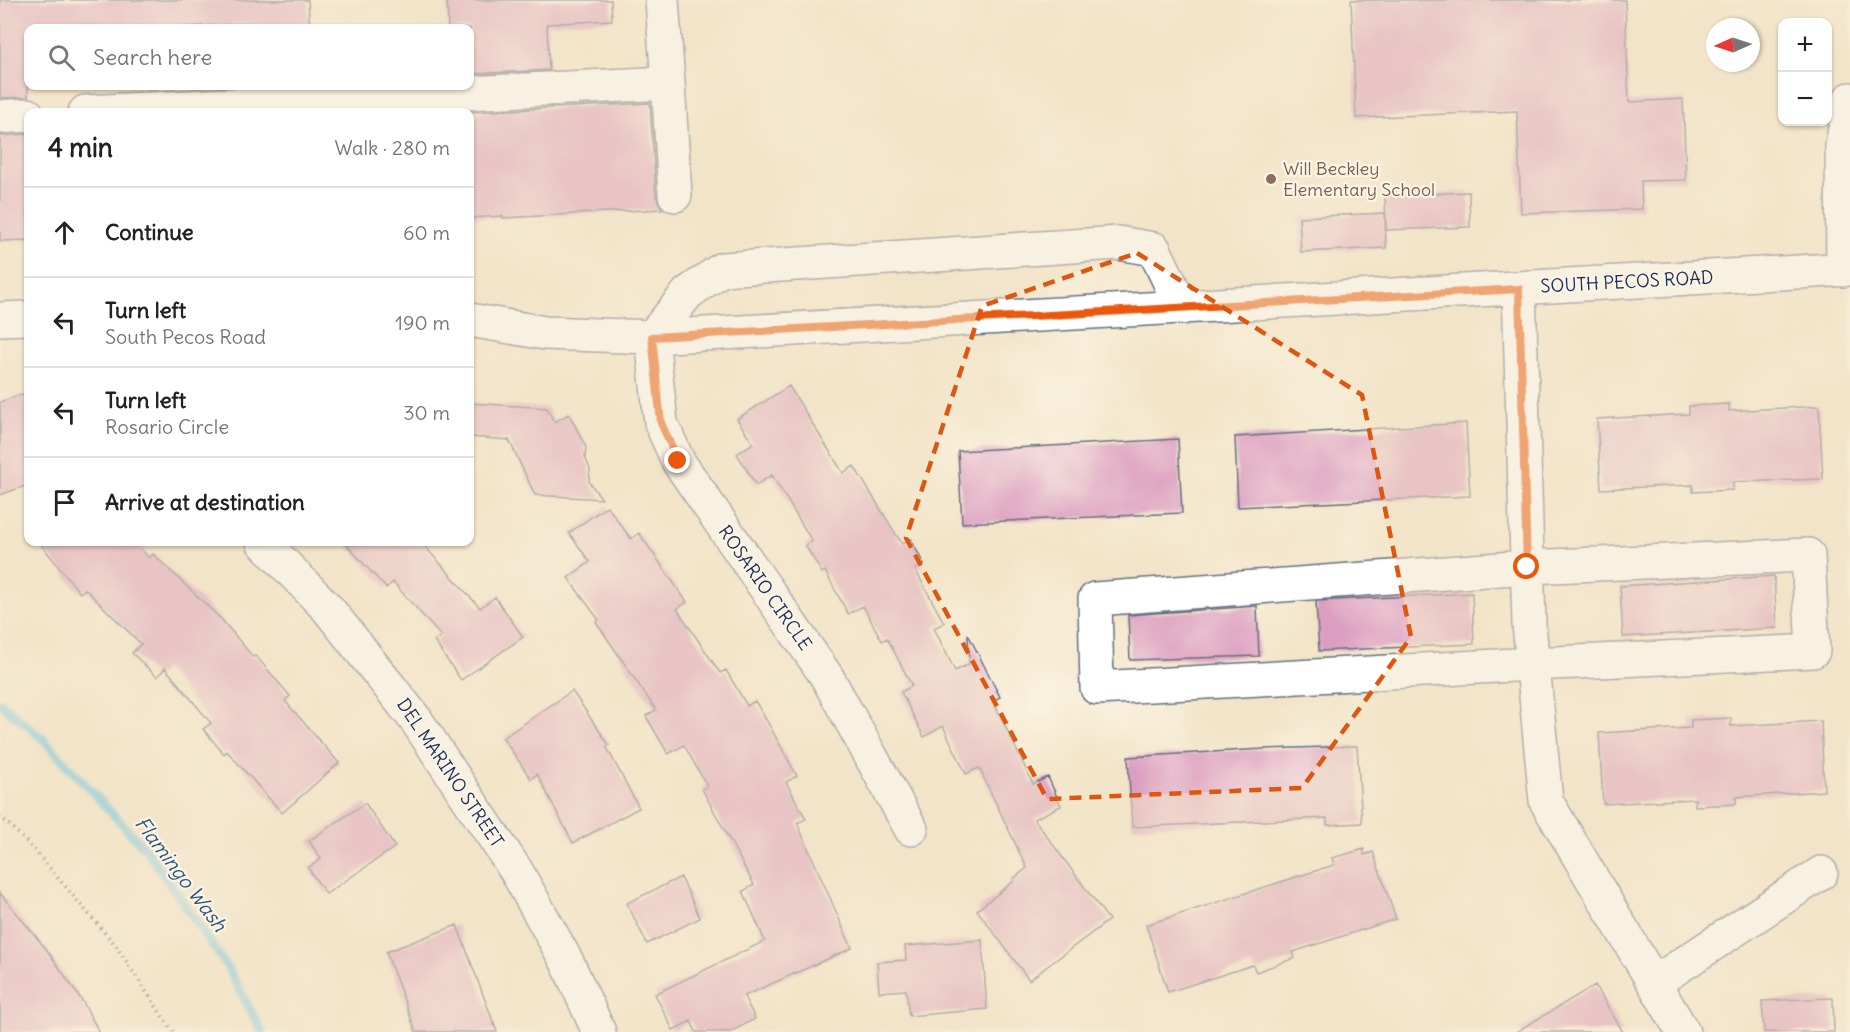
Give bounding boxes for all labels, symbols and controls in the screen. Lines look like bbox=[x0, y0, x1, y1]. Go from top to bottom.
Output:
north arrow bbox=[1706, 18, 1760, 72]
map controls bbox=[1778, 18, 1832, 126]
button: + bbox=[1778, 18, 1832, 72]
search box bbox=[24, 24, 474, 90]
icon: search bbox=[45, 41, 78, 74]
text: Search here bbox=[93, 43, 212, 71]
button: − bbox=[1778, 72, 1832, 126]
text: 4 min bbox=[48, 131, 113, 164]
text: Walk · 280 m bbox=[334, 135, 450, 160]
place label: Will Beckley Elementary School bbox=[1283, 157, 1435, 201]
marker: Will Beckley Elementary School bbox=[1264, 172, 1278, 186]
icon: ahead bbox=[48, 216, 81, 249]
text: Continue bbox=[105, 218, 194, 246]
text: 60 m bbox=[403, 220, 450, 245]
street label: SOUTH PECOS ROAD bbox=[1540, 265, 1714, 298]
text: Turn left bbox=[105, 296, 186, 324]
icon: left bbox=[48, 306, 81, 339]
text: 190 m bbox=[395, 310, 450, 335]
text: South Pecos Road bbox=[105, 324, 266, 349]
text: Turn left bbox=[105, 386, 186, 414]
icon: left bbox=[48, 396, 81, 429]
text: 30 m bbox=[403, 400, 450, 425]
text: Rosario Circle bbox=[105, 414, 229, 439]
route end bbox=[664, 447, 690, 473]
icon: arrive bbox=[48, 486, 81, 519]
text: Arrive at destination bbox=[105, 488, 305, 516]
street label: ROSARIO CIRCLE bbox=[714, 521, 817, 655]
route start bbox=[1513, 553, 1539, 579]
street label: DEL MARINO STREET bbox=[392, 694, 509, 852]
water label: Flamingo Wash bbox=[130, 811, 233, 937]

